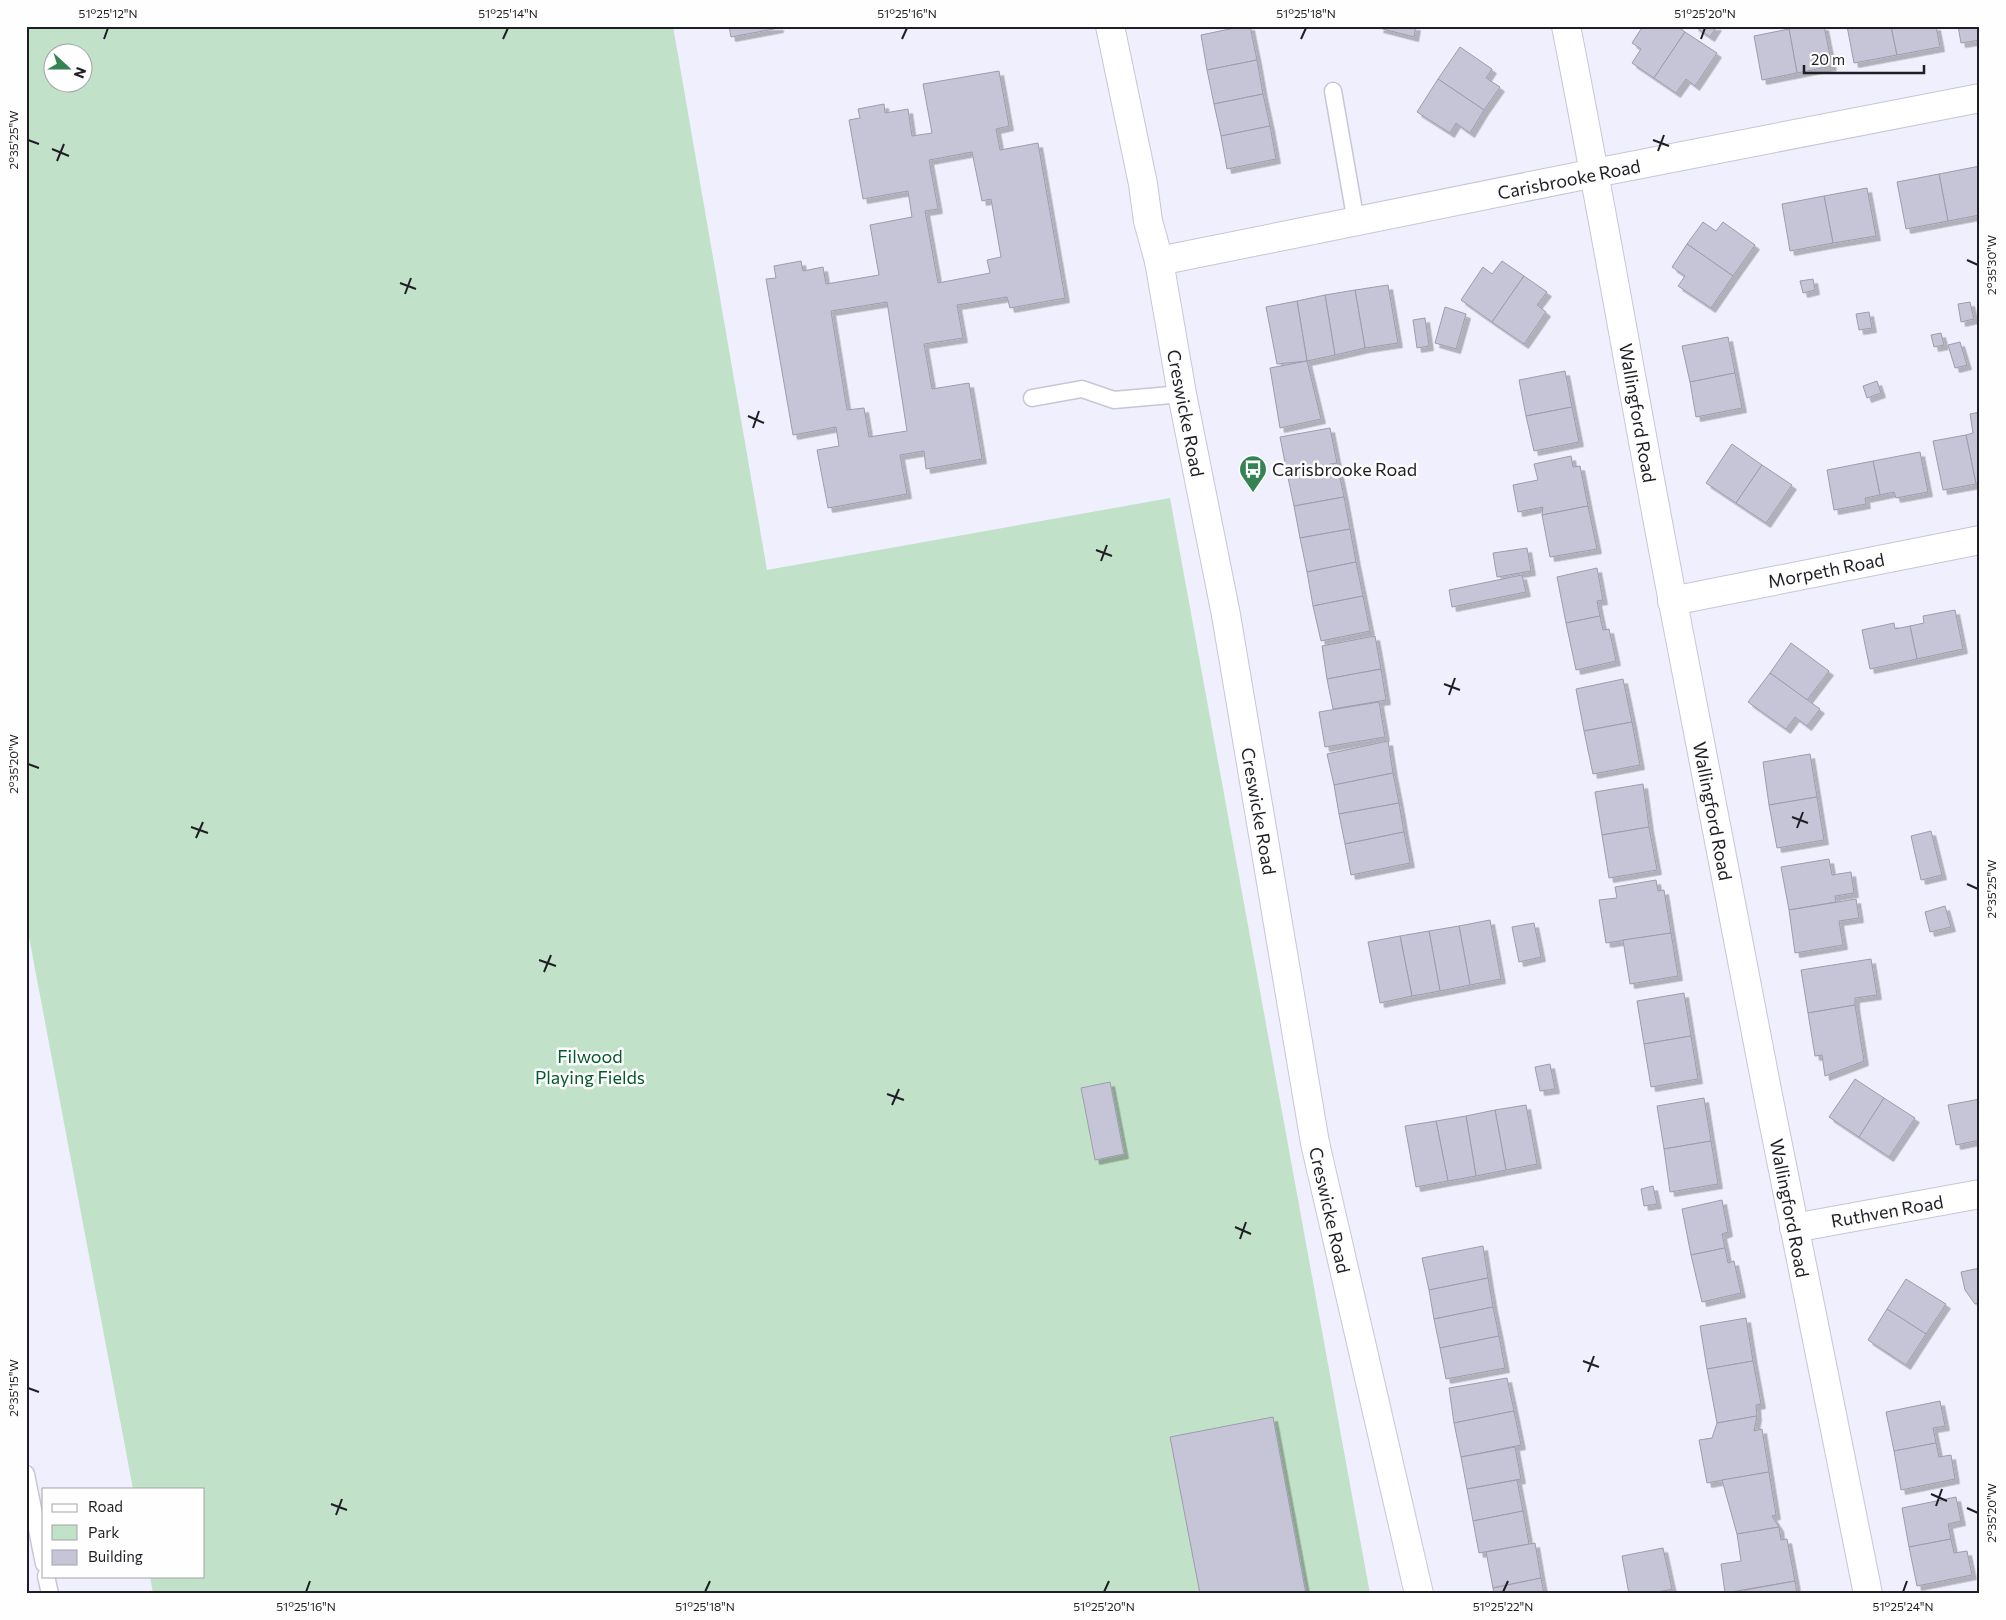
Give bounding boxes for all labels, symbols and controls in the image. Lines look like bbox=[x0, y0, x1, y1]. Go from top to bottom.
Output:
text: 51°25'12"N bbox=[78, 6, 138, 20]
text: 51°25'14"N bbox=[478, 6, 538, 20]
text: 51°25'16"N bbox=[877, 6, 937, 20]
text: 51°25'18"N bbox=[1276, 6, 1336, 20]
text: 51°25'20"N bbox=[1674, 6, 1736, 20]
north arrow bbox=[42, 42, 92, 92]
scale bar bbox=[1804, 42, 1924, 74]
text: 20 m bbox=[1811, 50, 1845, 68]
text: N bbox=[71, 65, 90, 81]
text: 2°35'25"W bbox=[6, 111, 20, 169]
street label: Carisbrooke Road bbox=[1496, 154, 1642, 204]
text: 2°35'30"W bbox=[1984, 235, 1998, 295]
street label: Wallingford Road bbox=[1615, 342, 1661, 484]
street label: Creswicke Road bbox=[1163, 348, 1209, 478]
bus stop icon: Carisbrooke Road bbox=[1238, 454, 1268, 493]
place label: Carisbrooke Road bbox=[1272, 458, 1417, 480]
street label: Morpeth Road bbox=[1766, 548, 1886, 592]
text: 2°35'20"W bbox=[6, 734, 20, 794]
street label: Wallingford Road bbox=[1689, 740, 1737, 882]
street label: Creswicke Road bbox=[1237, 746, 1281, 876]
text: 2°35'25"W bbox=[1984, 860, 1998, 918]
park label: Filwood Playing Fields bbox=[535, 1045, 645, 1088]
street label: Wallingford Road bbox=[1766, 1137, 1814, 1279]
street label: Creswicke Road bbox=[1305, 1145, 1355, 1275]
street label: Ruthven Road bbox=[1829, 1190, 1945, 1232]
text: 2°35'15"W bbox=[6, 1359, 20, 1417]
text: 2°35'20"W bbox=[1984, 1483, 1998, 1543]
legend bbox=[42, 1488, 205, 1578]
text: Road bbox=[88, 1497, 123, 1515]
text: Park bbox=[88, 1523, 119, 1541]
text: Building bbox=[88, 1547, 143, 1565]
text: 51°25'16"N bbox=[276, 1599, 336, 1613]
text: 51°25'18"N bbox=[675, 1599, 735, 1613]
text: 51°25'20"N bbox=[1073, 1599, 1135, 1613]
text: 51°25'22"N bbox=[1473, 1599, 1533, 1613]
text: 51°25'24"N bbox=[1873, 1599, 1933, 1613]

